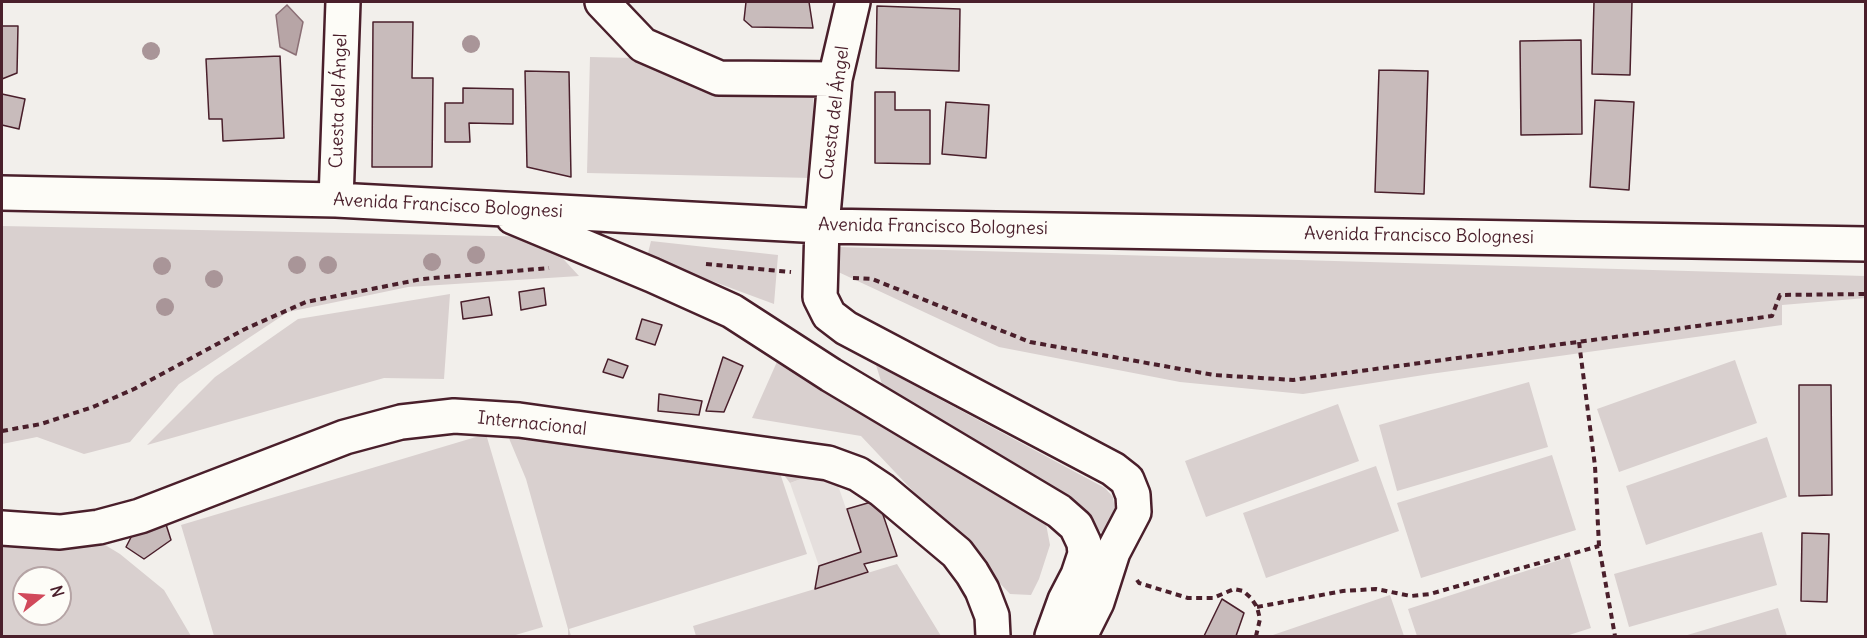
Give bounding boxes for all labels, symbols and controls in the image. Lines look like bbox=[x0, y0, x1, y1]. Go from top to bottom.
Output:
street label: Cuesta del Ángel bbox=[326, 33, 352, 169]
street label: Cuesta del Ángel bbox=[816, 45, 854, 181]
street label: Avenida Francisco Bolognesi bbox=[333, 189, 563, 223]
street label: Avenida Francisco Bolognesi bbox=[818, 214, 1048, 240]
street label: Avenida Francisco Bolognesi bbox=[1304, 223, 1534, 249]
street label: Internacional bbox=[476, 408, 588, 440]
north arrow bbox=[12, 566, 72, 626]
text: N bbox=[46, 583, 68, 600]

